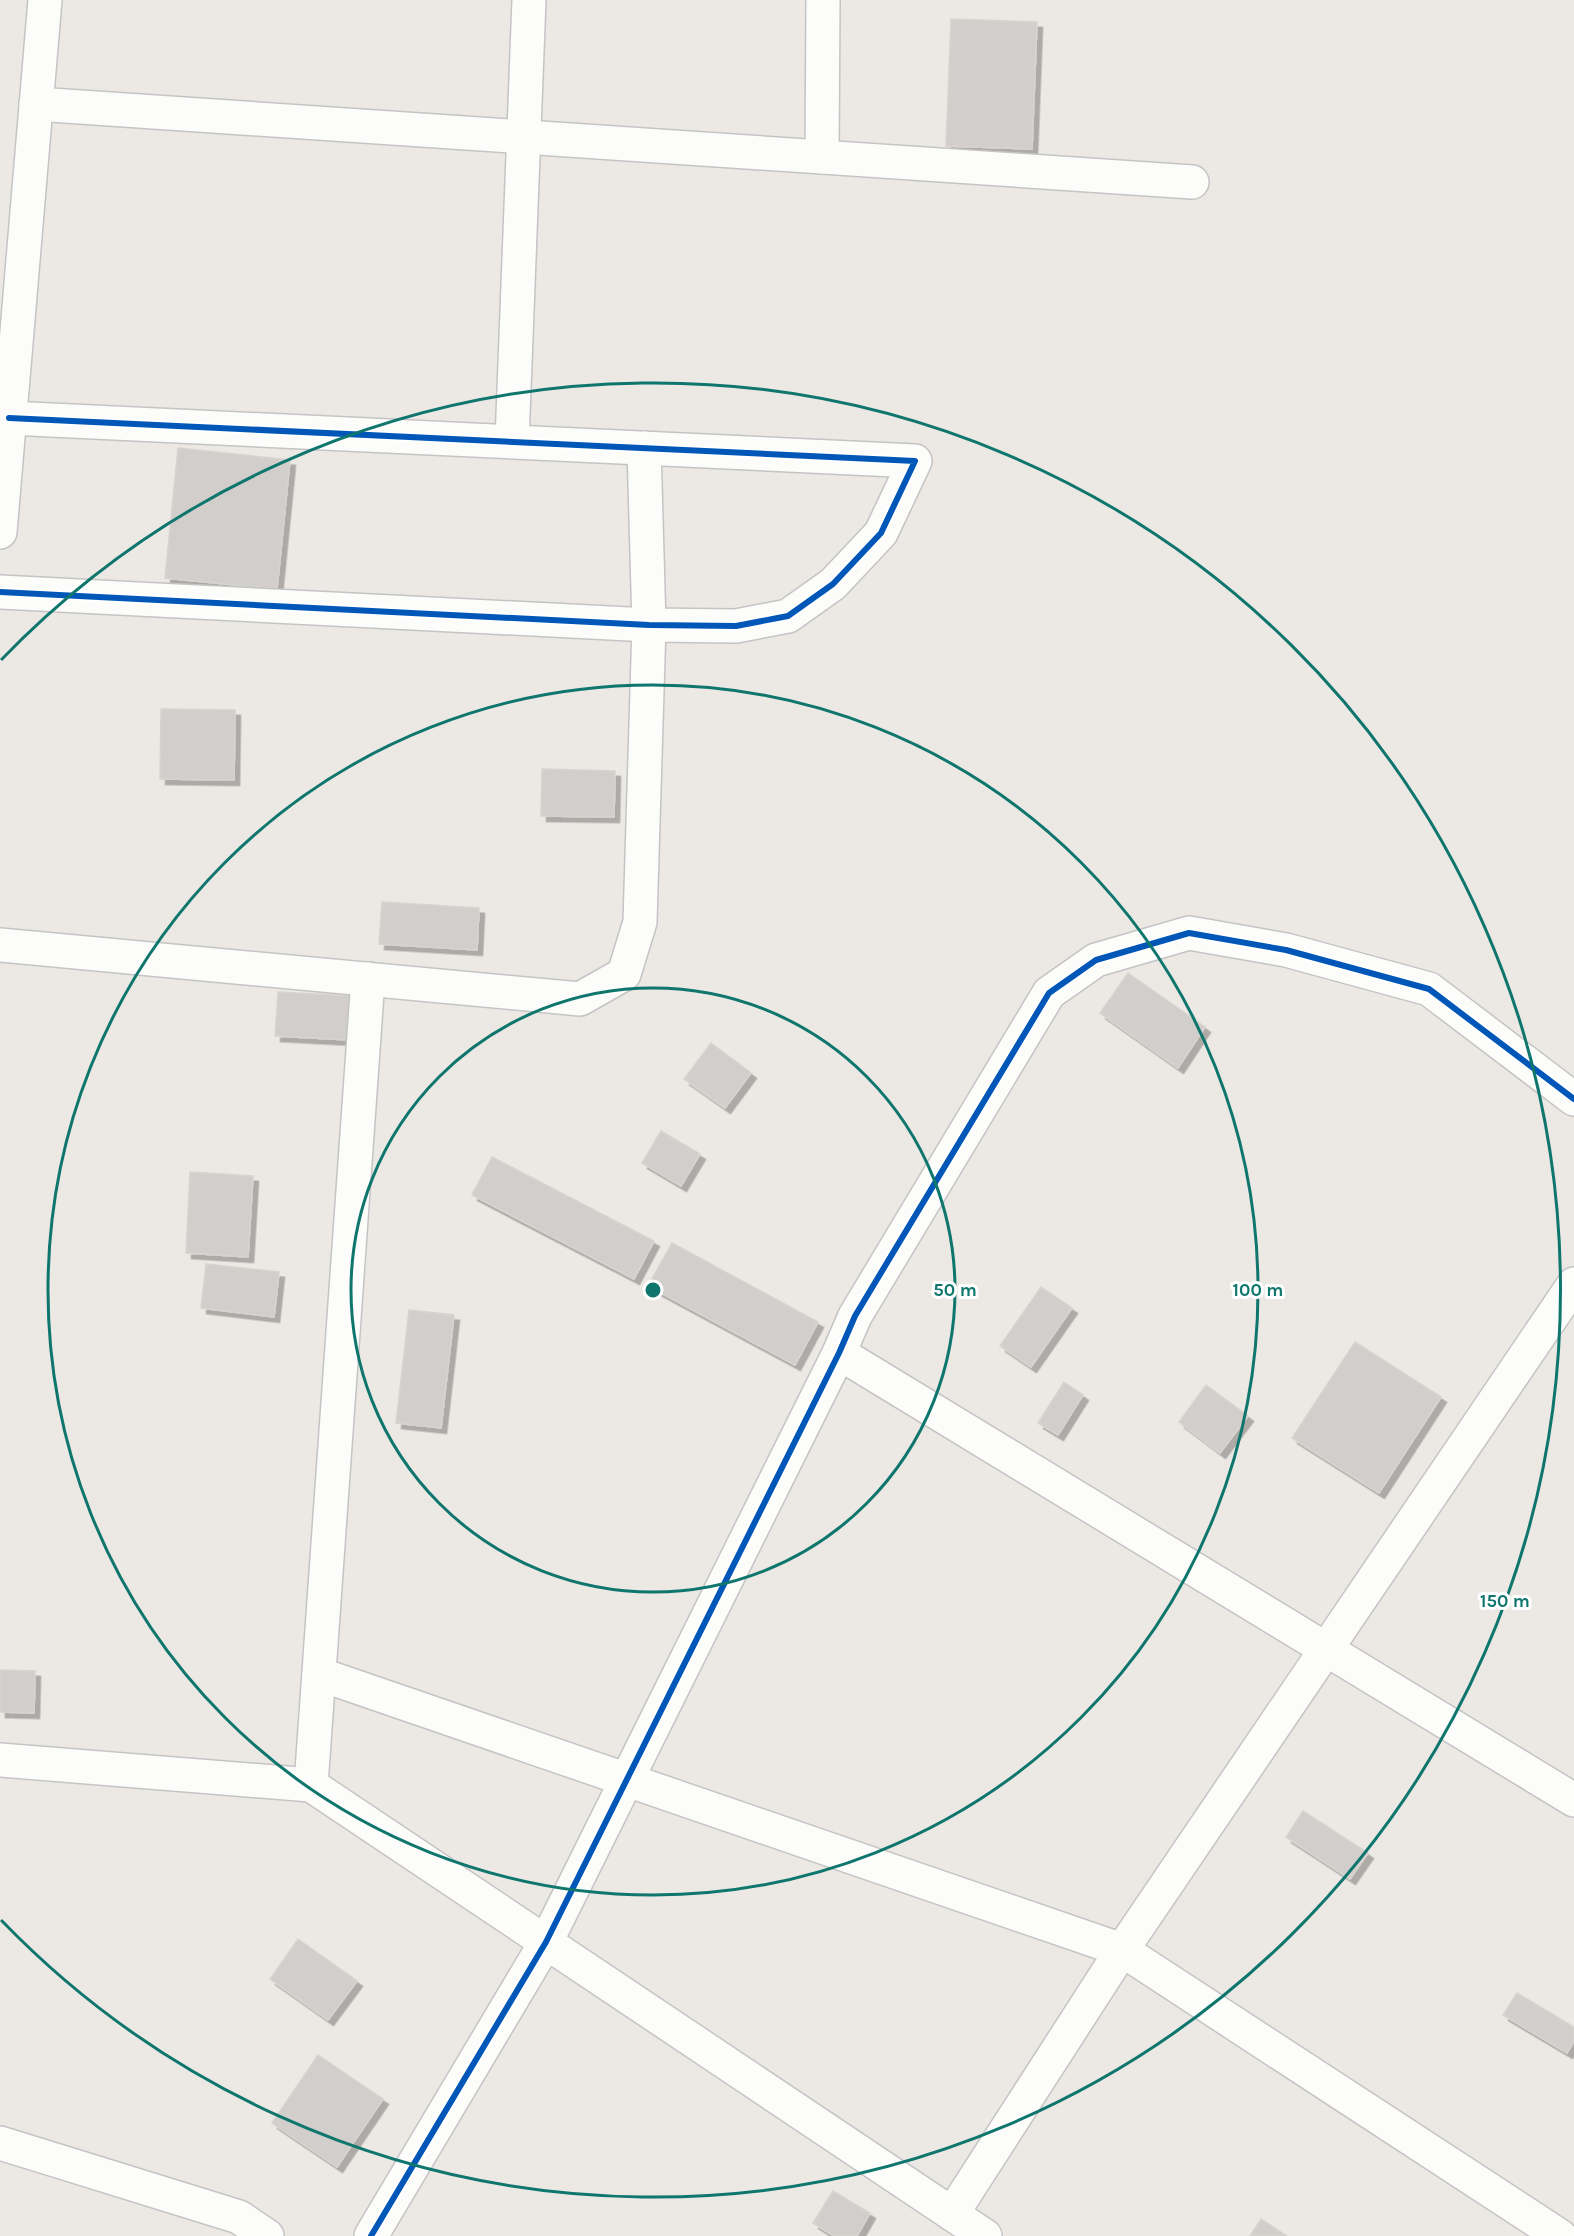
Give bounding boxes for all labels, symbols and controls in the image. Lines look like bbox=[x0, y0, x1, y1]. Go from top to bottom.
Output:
text: 50 m bbox=[933, 1279, 977, 1301]
text: 100 m bbox=[1233, 1279, 1283, 1301]
centre of rings bbox=[643, 1280, 663, 1300]
text: 150 m bbox=[1480, 1590, 1530, 1612]

